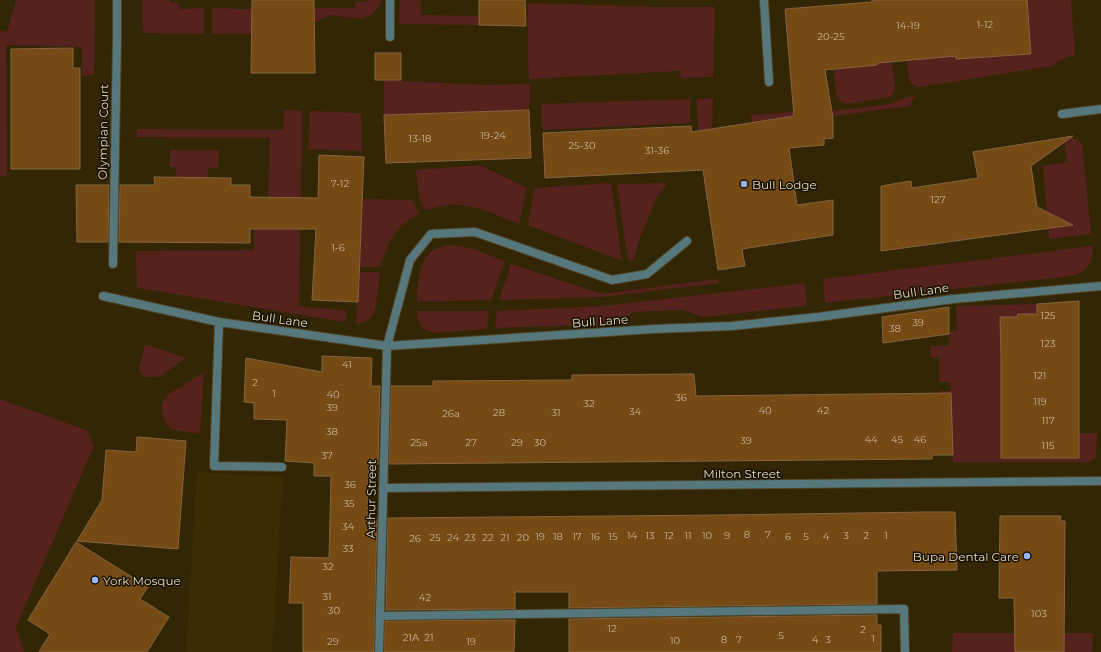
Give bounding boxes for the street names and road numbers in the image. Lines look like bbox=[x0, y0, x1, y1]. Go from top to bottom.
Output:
street label: Olympian Court bbox=[95, 84, 111, 180]
street label: Bull Lane bbox=[892, 280, 950, 302]
street label: Bull Lane bbox=[251, 308, 309, 330]
street label: Bull Lane bbox=[571, 312, 629, 330]
street label: Arthur Street bbox=[363, 459, 379, 539]
street label: Milton Street bbox=[703, 466, 781, 481]

